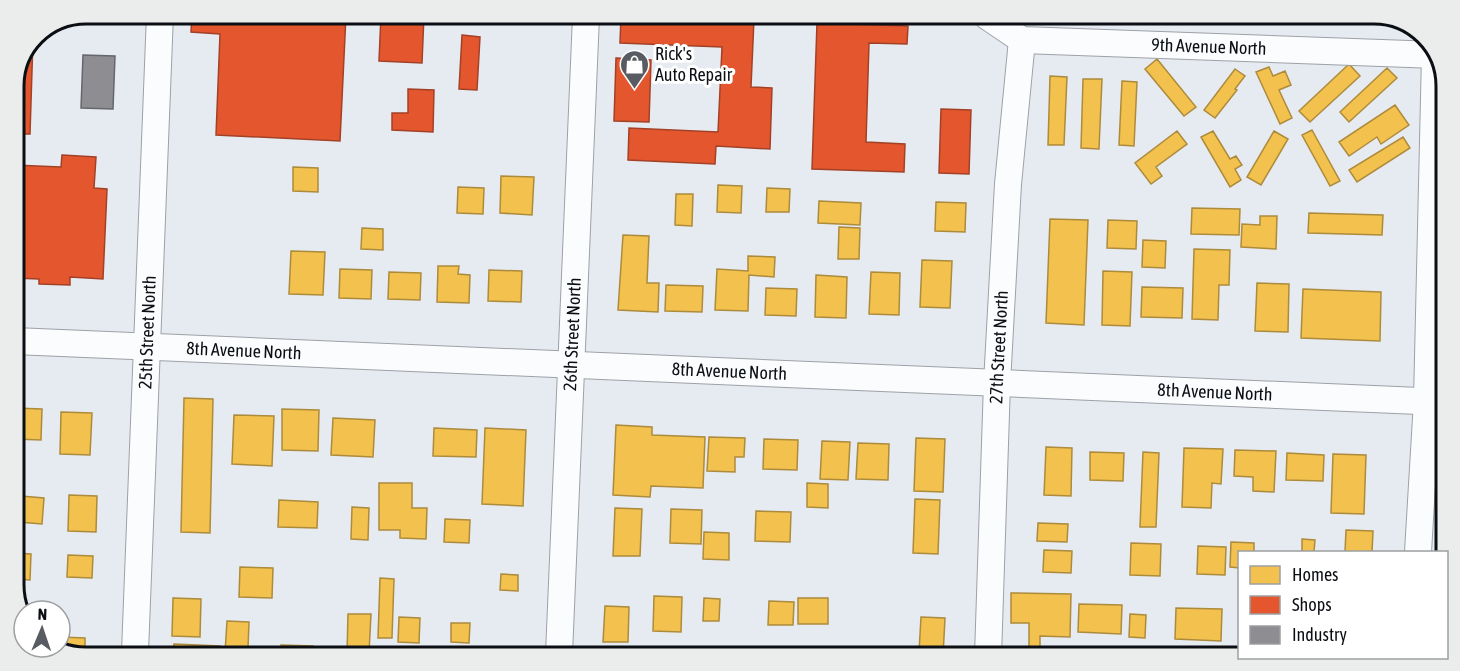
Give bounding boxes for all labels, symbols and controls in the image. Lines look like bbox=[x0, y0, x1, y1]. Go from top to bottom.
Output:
street label: 9th Avenue North bbox=[1151, 34, 1267, 59]
place label: Rick's Auto Repair bbox=[655, 43, 733, 85]
shop icon: Rick's Auto Repair bbox=[618, 48, 650, 90]
street label: 25th Street North bbox=[134, 275, 160, 389]
street label: 26th Street North bbox=[559, 277, 585, 391]
street label: 27th Street North bbox=[985, 290, 1012, 404]
street label: 8th Avenue North bbox=[186, 337, 302, 363]
street label: 8th Avenue North bbox=[671, 358, 787, 384]
street label: 8th Avenue North bbox=[1157, 379, 1273, 405]
legend bbox=[1238, 551, 1448, 659]
text: Homes bbox=[1292, 564, 1338, 585]
text: Shops bbox=[1292, 594, 1332, 615]
north arrow bbox=[12, 599, 72, 659]
text: N bbox=[37, 605, 48, 623]
text: Industry bbox=[1292, 624, 1347, 645]

